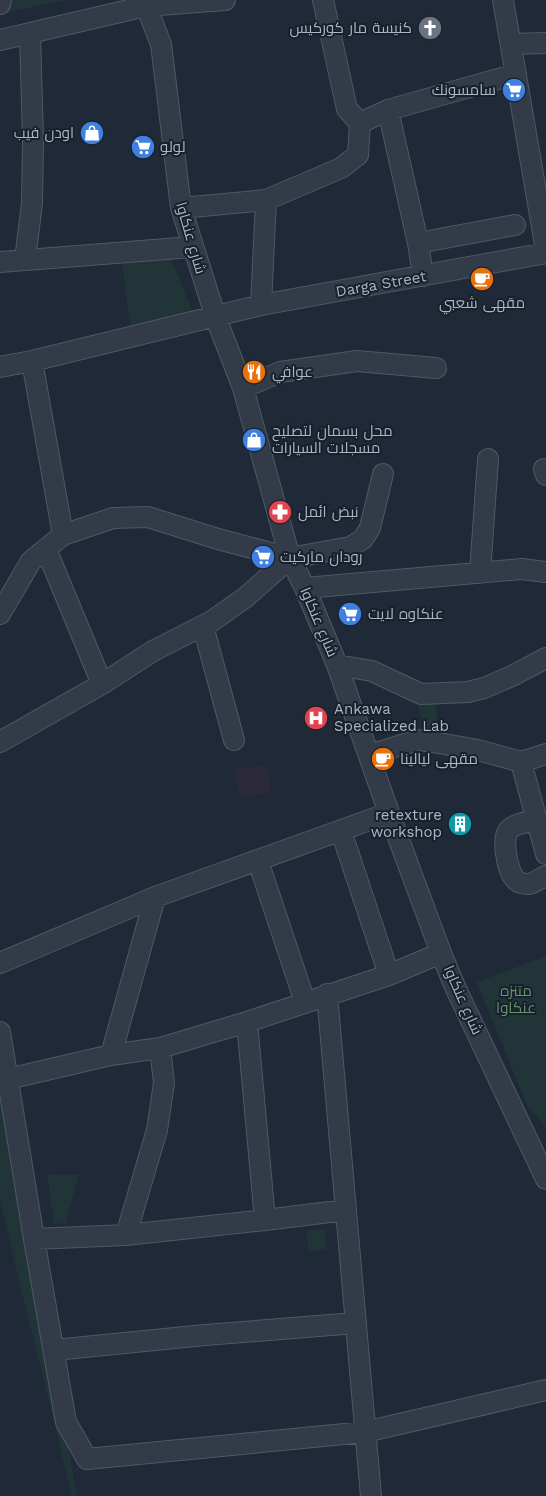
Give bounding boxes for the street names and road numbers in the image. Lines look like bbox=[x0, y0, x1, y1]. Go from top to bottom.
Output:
street label: شارع عنكاوا bbox=[170, 200, 210, 277]
street label: Darga Street bbox=[334, 267, 428, 301]
street label: شارع عنكاوا bbox=[294, 584, 342, 660]
street label: شارع عنكاوا bbox=[438, 963, 486, 1038]

